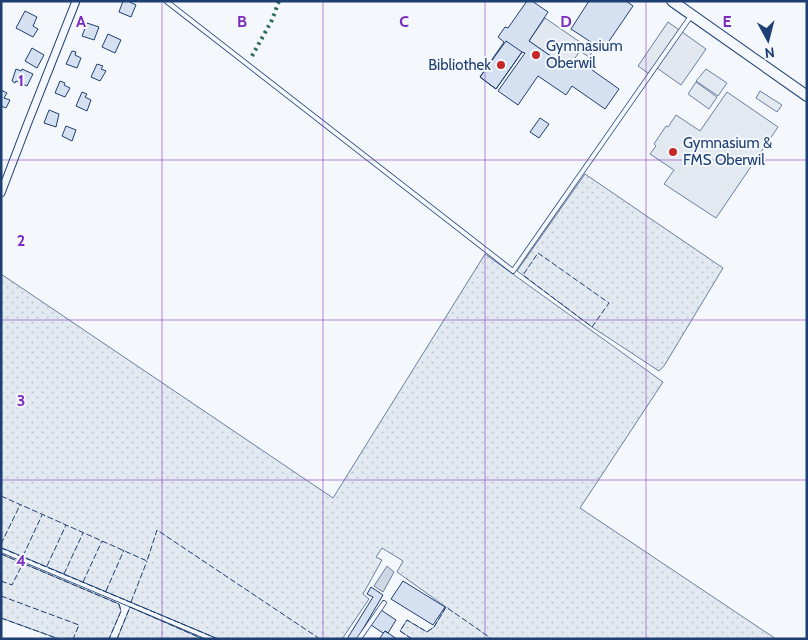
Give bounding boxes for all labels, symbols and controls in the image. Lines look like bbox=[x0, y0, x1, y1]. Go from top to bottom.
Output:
text: A bbox=[76, 12, 86, 31]
text: B bbox=[237, 12, 247, 31]
text: C bbox=[399, 12, 409, 31]
text: D bbox=[560, 12, 572, 31]
text: E bbox=[722, 12, 732, 31]
north arrow bbox=[743, 15, 793, 65]
place label: Gymnasium Oberwil bbox=[546, 37, 623, 72]
text: N bbox=[764, 43, 776, 62]
marker: Gymnasium Oberwil bbox=[530, 49, 542, 61]
place label: Bibliothek bbox=[428, 56, 491, 74]
marker: Bibliothek bbox=[495, 59, 507, 71]
text: 1 bbox=[18, 71, 24, 90]
place label: Gymnasium & FMS Oberwil bbox=[683, 134, 772, 169]
marker: Gymnasium & FMS Oberwil bbox=[667, 146, 679, 158]
text: 2 bbox=[17, 231, 25, 250]
text: 3 bbox=[17, 391, 25, 410]
text: 4 bbox=[16, 551, 26, 570]

